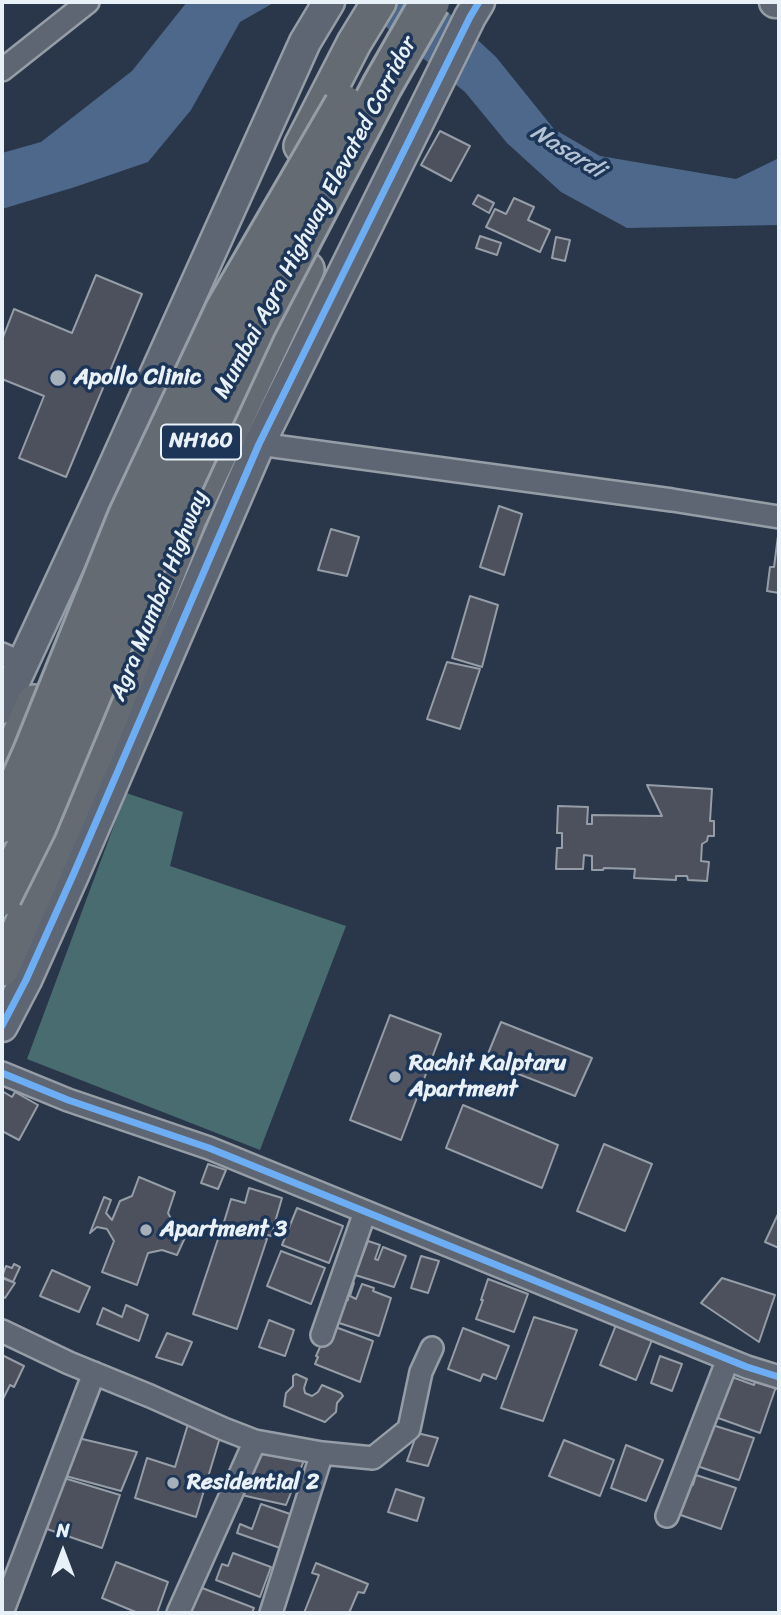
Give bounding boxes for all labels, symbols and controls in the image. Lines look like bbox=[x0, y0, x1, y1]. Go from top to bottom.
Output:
street label: Mumbai Agra Highway Elevated Corridor bbox=[208, 32, 424, 404]
water label: Nasardi bbox=[525, 118, 609, 186]
place label: Apollo Clinic bbox=[74, 364, 201, 392]
marker: Apollo Clinic bbox=[48, 368, 68, 388]
road number: NH160 bbox=[161, 424, 241, 460]
street label: Agra Mumbai Highway bbox=[105, 487, 215, 705]
place label: Rachit Kalptaru Apartment bbox=[409, 1050, 566, 1104]
marker: Rachit Kalptaru Apartment bbox=[387, 1069, 403, 1085]
place label: Apartment 3 bbox=[160, 1216, 287, 1244]
marker: Apartment 3 bbox=[138, 1222, 154, 1238]
place label: Residential 2 bbox=[187, 1469, 319, 1497]
marker: Residential 2 bbox=[165, 1475, 181, 1491]
text: N bbox=[56, 1514, 70, 1547]
north arrow bbox=[28, 1517, 98, 1587]

